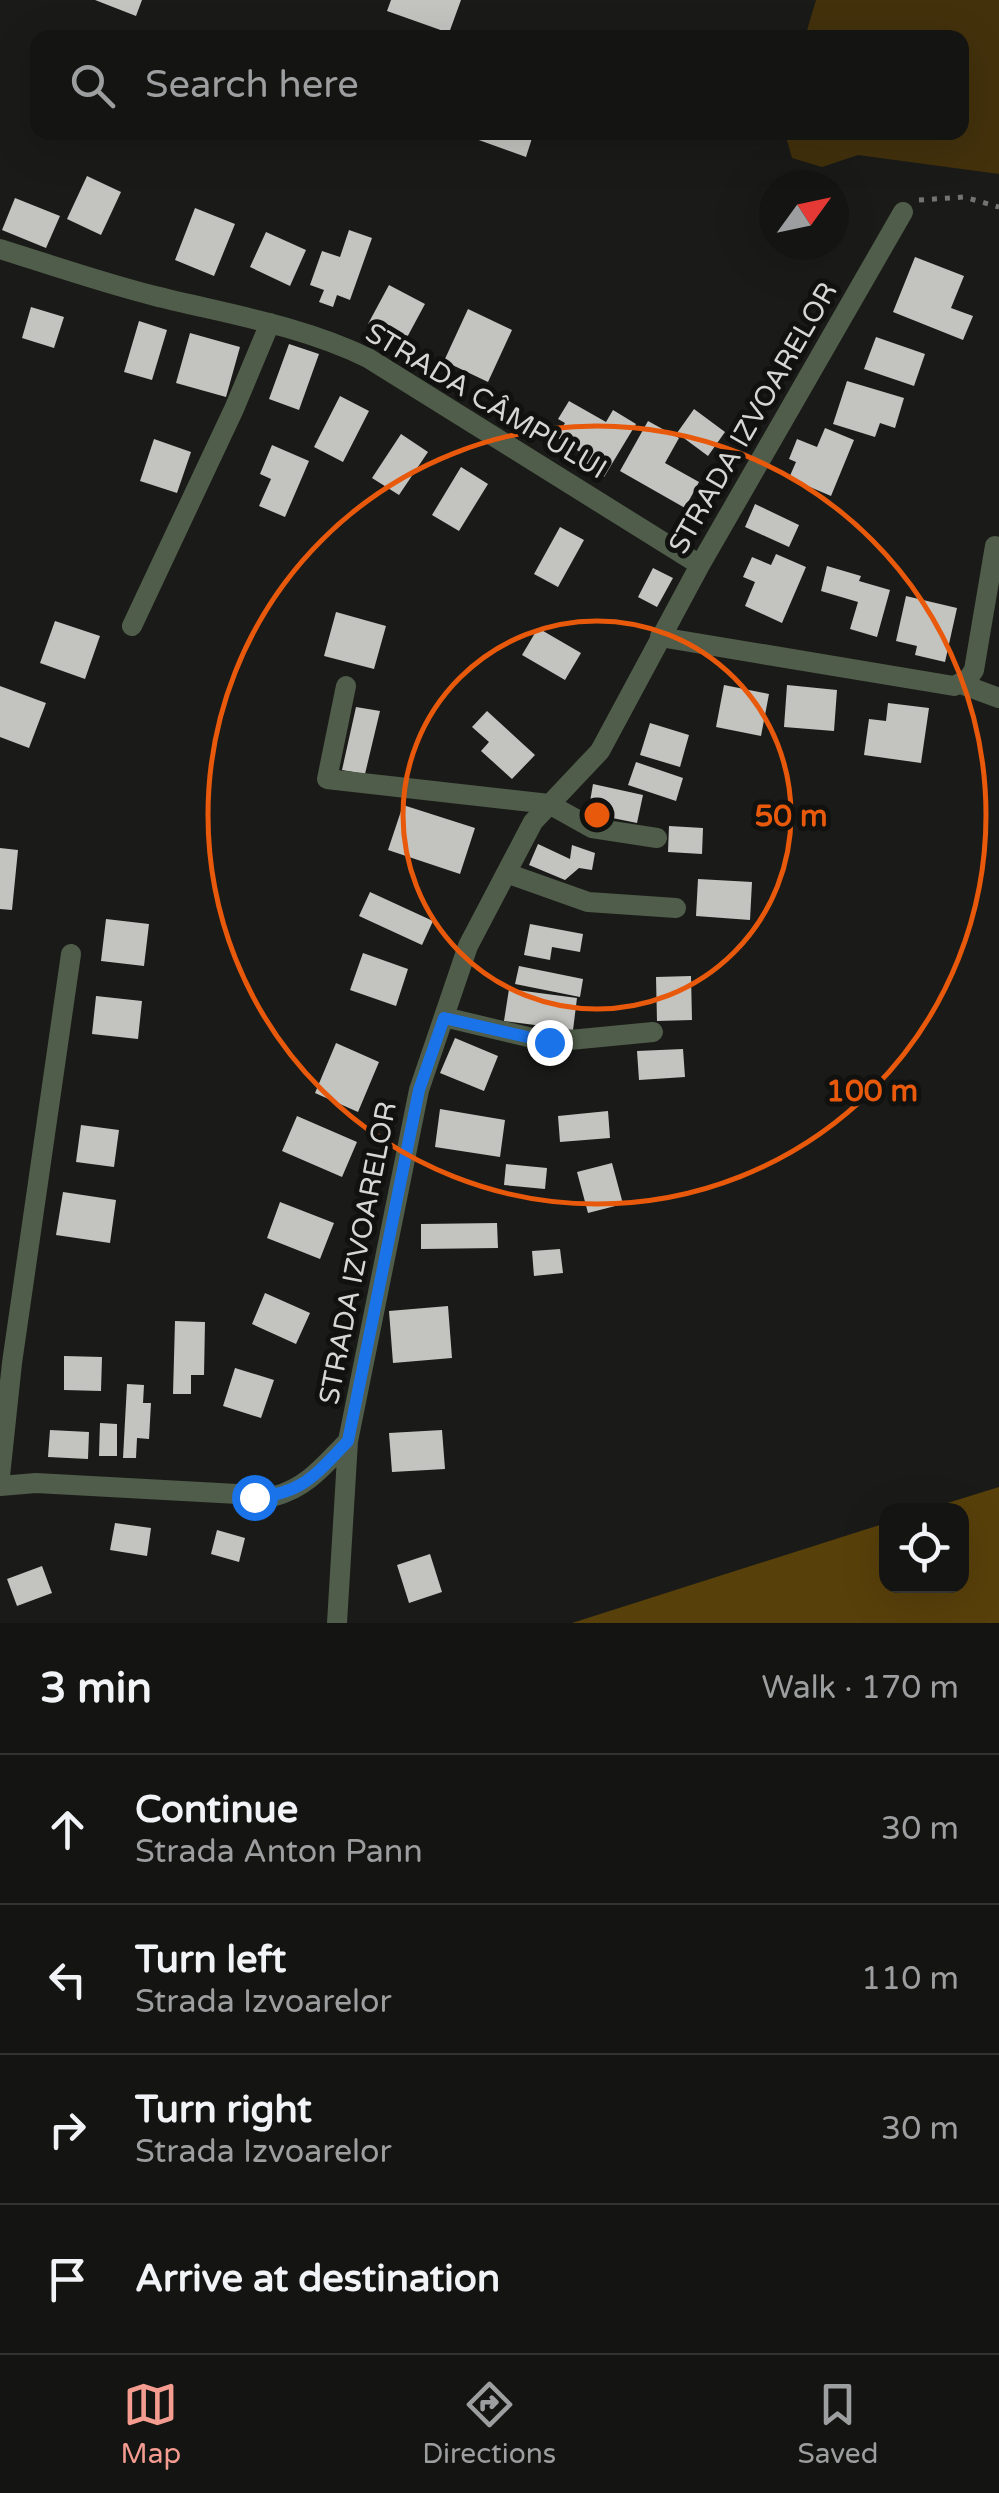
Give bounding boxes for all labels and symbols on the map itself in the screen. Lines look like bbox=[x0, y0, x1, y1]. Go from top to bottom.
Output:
north arrow bbox=[759, 170, 849, 260]
street label: STRADA IZVOARELOR bbox=[661, 276, 845, 560]
street label: STRADA CÂMPULUI bbox=[359, 316, 613, 486]
centre of rings bbox=[579, 797, 615, 833]
text: 50 m bbox=[754, 798, 828, 835]
route end bbox=[527, 1020, 573, 1066]
text: 100 m bbox=[826, 1073, 918, 1110]
street label: STRADA IZVOARELOR bbox=[312, 1099, 404, 1407]
route start bbox=[232, 1475, 278, 1521]

